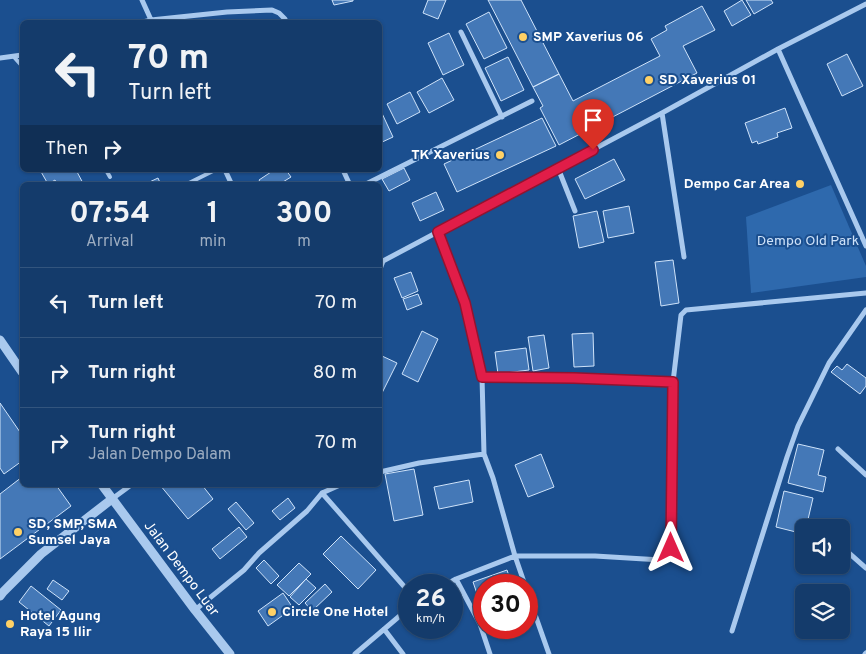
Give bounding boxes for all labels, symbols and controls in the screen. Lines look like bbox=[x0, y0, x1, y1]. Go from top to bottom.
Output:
place label: SMP Xaverius 06 bbox=[533, 29, 644, 46]
marker: SMP Xaverius 06 bbox=[517, 31, 529, 43]
text: 70 m bbox=[128, 37, 209, 81]
icon: left bbox=[45, 40, 110, 105]
place label: SD Xaverius 01 bbox=[659, 72, 756, 89]
marker: SD Xaverius 01 bbox=[643, 74, 655, 86]
text: Turn left bbox=[128, 80, 211, 107]
pin bbox=[572, 99, 614, 150]
icon: arrive bbox=[579, 106, 607, 134]
icon: right bbox=[98, 135, 126, 163]
text: Then bbox=[45, 137, 88, 161]
place label: TK Xaverius bbox=[411, 147, 490, 164]
marker: TK Xaverius bbox=[494, 149, 506, 161]
place label: Dempo Car Area bbox=[684, 176, 790, 193]
marker: Dempo Car Area bbox=[794, 178, 806, 190]
text: 07:54 bbox=[69, 196, 150, 233]
text: 1 bbox=[207, 196, 219, 233]
text: 300 bbox=[276, 196, 333, 233]
text: Arrival bbox=[86, 232, 134, 252]
text: min bbox=[200, 232, 226, 252]
text: m bbox=[297, 232, 311, 252]
park label: Dempo Old Park bbox=[757, 233, 859, 250]
icon: left bbox=[45, 289, 73, 317]
text: Turn left bbox=[88, 291, 164, 315]
text: 70 m bbox=[315, 291, 357, 315]
icon: right bbox=[45, 359, 73, 387]
text: Turn right bbox=[88, 361, 176, 385]
text: 80 m bbox=[313, 361, 357, 385]
text: Turn right bbox=[88, 421, 176, 445]
icon: right bbox=[45, 429, 73, 457]
text: 70 m bbox=[315, 431, 357, 455]
text: Jalan Dempo Dalam bbox=[88, 445, 231, 465]
place label: SD, SMP, SMA Sumsel Jaya bbox=[28, 516, 117, 549]
street label: Jalan Dempo Luar bbox=[140, 518, 223, 620]
map controls bbox=[795, 519, 850, 639]
button: sound bbox=[795, 519, 850, 574]
position arrow bbox=[644, 521, 696, 573]
marker: SD, SMP, SMA Sumsel Jaya bbox=[12, 526, 24, 538]
speed limit sign: 30 bbox=[473, 574, 538, 639]
text: 26 bbox=[415, 584, 446, 616]
button: layers bbox=[795, 584, 850, 639]
place label: Circle One Hotel bbox=[282, 604, 388, 621]
marker: Circle One Hotel bbox=[266, 606, 278, 618]
place label: Hotel Agung Raya 15 Ilir bbox=[20, 608, 101, 641]
text: km/h bbox=[416, 611, 445, 627]
marker: Hotel Agung Raya 15 Ilir bbox=[4, 618, 16, 630]

